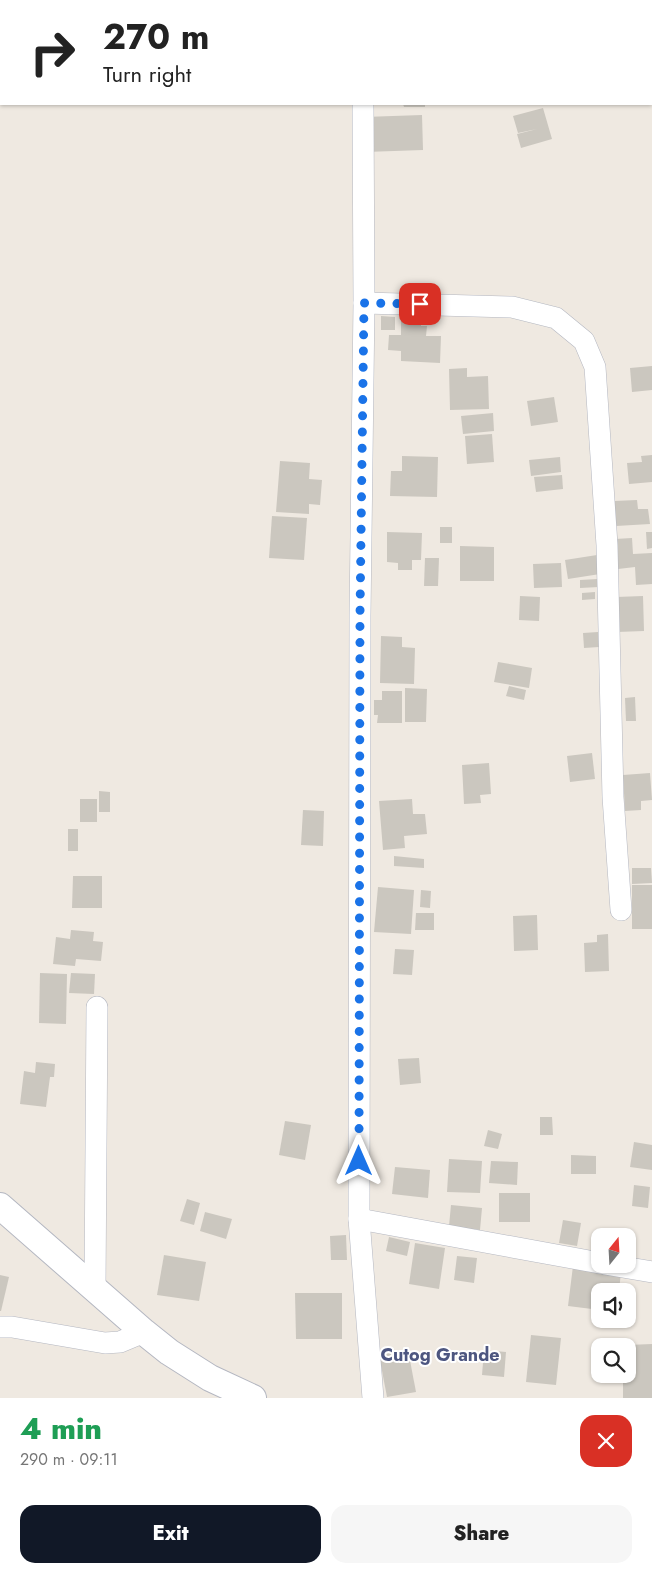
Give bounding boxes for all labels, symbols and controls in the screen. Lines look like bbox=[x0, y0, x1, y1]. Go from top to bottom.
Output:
text: 270 m bbox=[103, 12, 209, 62]
icon: right bbox=[20, 20, 85, 85]
text: Turn right bbox=[103, 58, 191, 90]
pin bbox=[399, 283, 441, 325]
icon: arrive bbox=[406, 290, 434, 318]
position arrow bbox=[332, 1134, 384, 1186]
north arrow bbox=[591, 1228, 636, 1272]
map controls bbox=[591, 1228, 636, 1383]
button: sound bbox=[591, 1283, 636, 1328]
button: search bbox=[591, 1338, 636, 1383]
district label: Cutog Grande bbox=[380, 1342, 500, 1368]
text: 4 min bbox=[20, 1407, 102, 1450]
button: close bbox=[580, 1415, 632, 1467]
text: 290 m · 09:11 bbox=[20, 1448, 118, 1471]
button: Exit bbox=[20, 1505, 321, 1563]
button: Share bbox=[331, 1505, 632, 1563]

